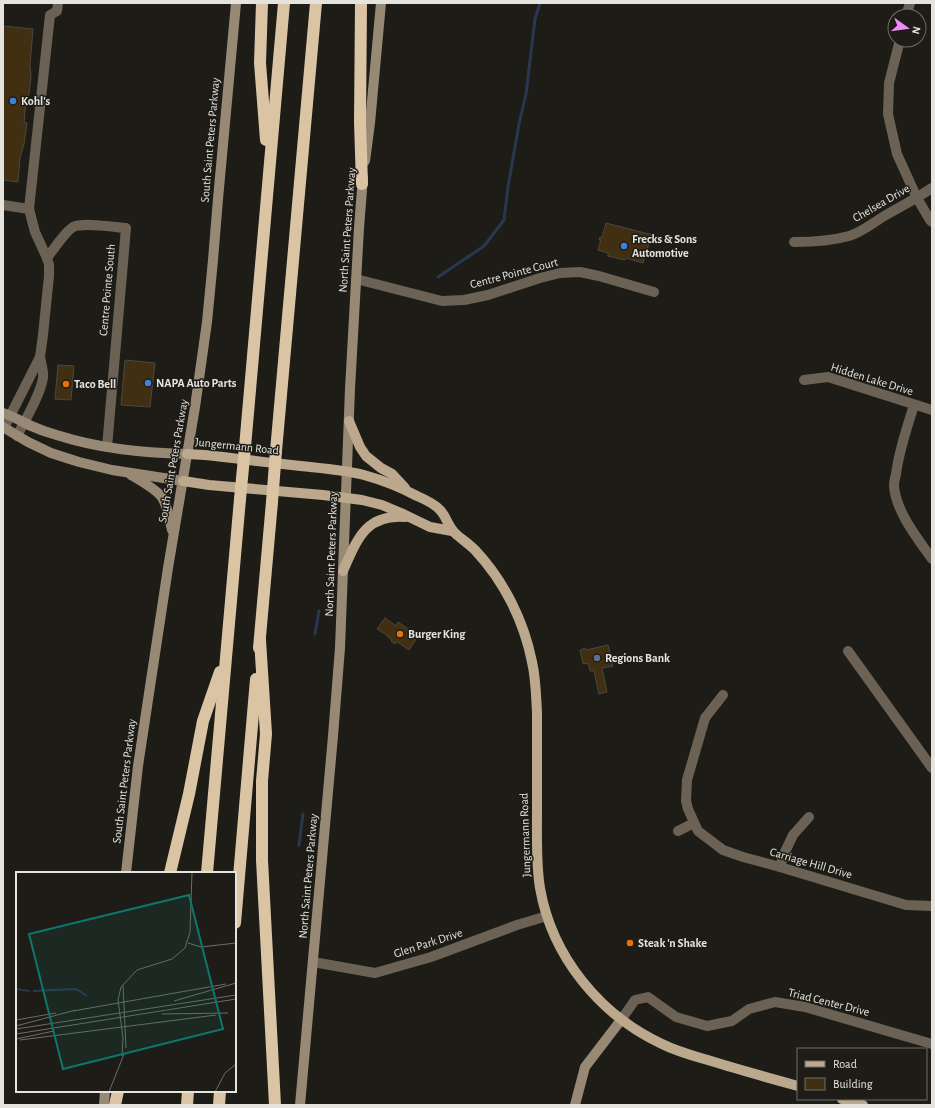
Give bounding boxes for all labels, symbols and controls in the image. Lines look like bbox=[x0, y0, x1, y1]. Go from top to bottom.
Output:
north arrow bbox=[887, 8, 927, 48]
text: N bbox=[910, 25, 922, 35]
street label: South Saint Peters Parkway bbox=[199, 77, 222, 203]
place label: Kohl's bbox=[21, 95, 51, 107]
marker: Kohl's bbox=[8, 96, 18, 106]
street label: North Saint Peters Parkway bbox=[337, 167, 358, 293]
street label: Chelsea Drive bbox=[851, 182, 911, 224]
place label: Frecks & Sons Automotive bbox=[632, 233, 697, 259]
marker: Frecks & Sons Automotive bbox=[619, 241, 629, 251]
street label: Centre Pointe South bbox=[97, 243, 117, 337]
street label: Centre Pointe Court bbox=[469, 255, 559, 290]
street label: Hidden Lake Drive bbox=[829, 361, 915, 397]
place label: NAPA Auto Parts bbox=[156, 377, 237, 389]
place label: Taco Bell bbox=[74, 378, 116, 390]
marker: NAPA Auto Parts bbox=[143, 378, 153, 388]
marker: Taco Bell bbox=[61, 379, 71, 389]
street label: South Saint Peters Parkway bbox=[156, 398, 191, 524]
street label: Jungermann Road bbox=[195, 436, 279, 456]
street label: North Saint Peters Parkway bbox=[323, 491, 340, 617]
place label: Burger King bbox=[408, 628, 466, 640]
marker: Burger King bbox=[395, 629, 405, 639]
place label: Regions Bank bbox=[605, 652, 670, 664]
marker: Regions Bank bbox=[592, 653, 602, 663]
street label: South Saint Peters Parkway bbox=[110, 718, 139, 844]
street label: Jungermann Road bbox=[518, 793, 532, 877]
street label: North Saint Peters Parkway bbox=[297, 813, 320, 939]
street label: Carriage Hill Drive bbox=[768, 845, 854, 881]
inset map bbox=[16, 872, 236, 1092]
street label: Glen Park Drive bbox=[392, 926, 464, 960]
place label: Steak 'n Shake bbox=[638, 937, 707, 949]
marker: Steak 'n Shake bbox=[625, 938, 635, 948]
street label: Triad Center Drive bbox=[787, 986, 871, 1018]
legend bbox=[797, 1048, 927, 1100]
text: Road bbox=[833, 1058, 857, 1070]
text: Building bbox=[833, 1078, 873, 1090]

